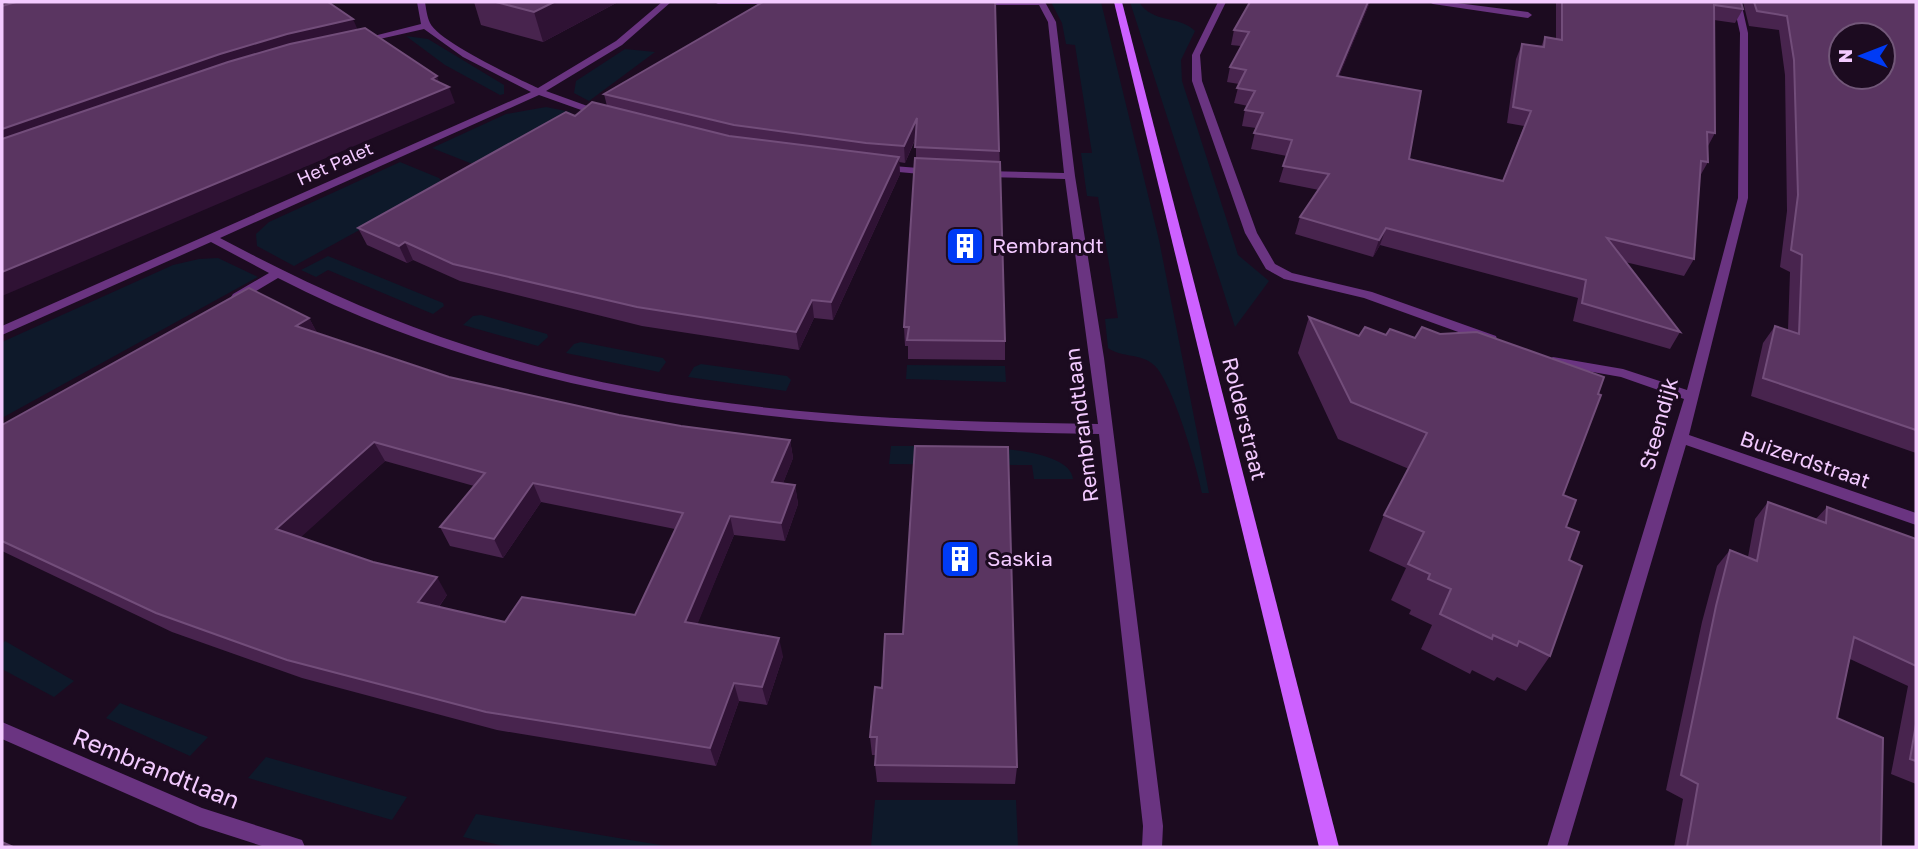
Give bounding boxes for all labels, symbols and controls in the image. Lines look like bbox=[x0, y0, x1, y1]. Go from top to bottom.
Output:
north arrow bbox=[1827, 21, 1897, 91]
text: N bbox=[1833, 49, 1856, 63]
street label: Het Palet bbox=[293, 137, 376, 190]
building icon: Rembrandt bbox=[944, 225, 986, 267]
place label: Rembrandt bbox=[992, 232, 1104, 258]
street label: Rembrandtlaan bbox=[1059, 347, 1103, 504]
street label: Rolderstraat bbox=[1217, 355, 1273, 483]
street label: Steendijk bbox=[1633, 374, 1683, 473]
street label: Buizerdstraat bbox=[1737, 425, 1874, 493]
building icon: Saskia bbox=[939, 538, 981, 580]
place label: Saskia bbox=[987, 545, 1053, 571]
street label: Rembrandtlaan bbox=[69, 721, 244, 814]

